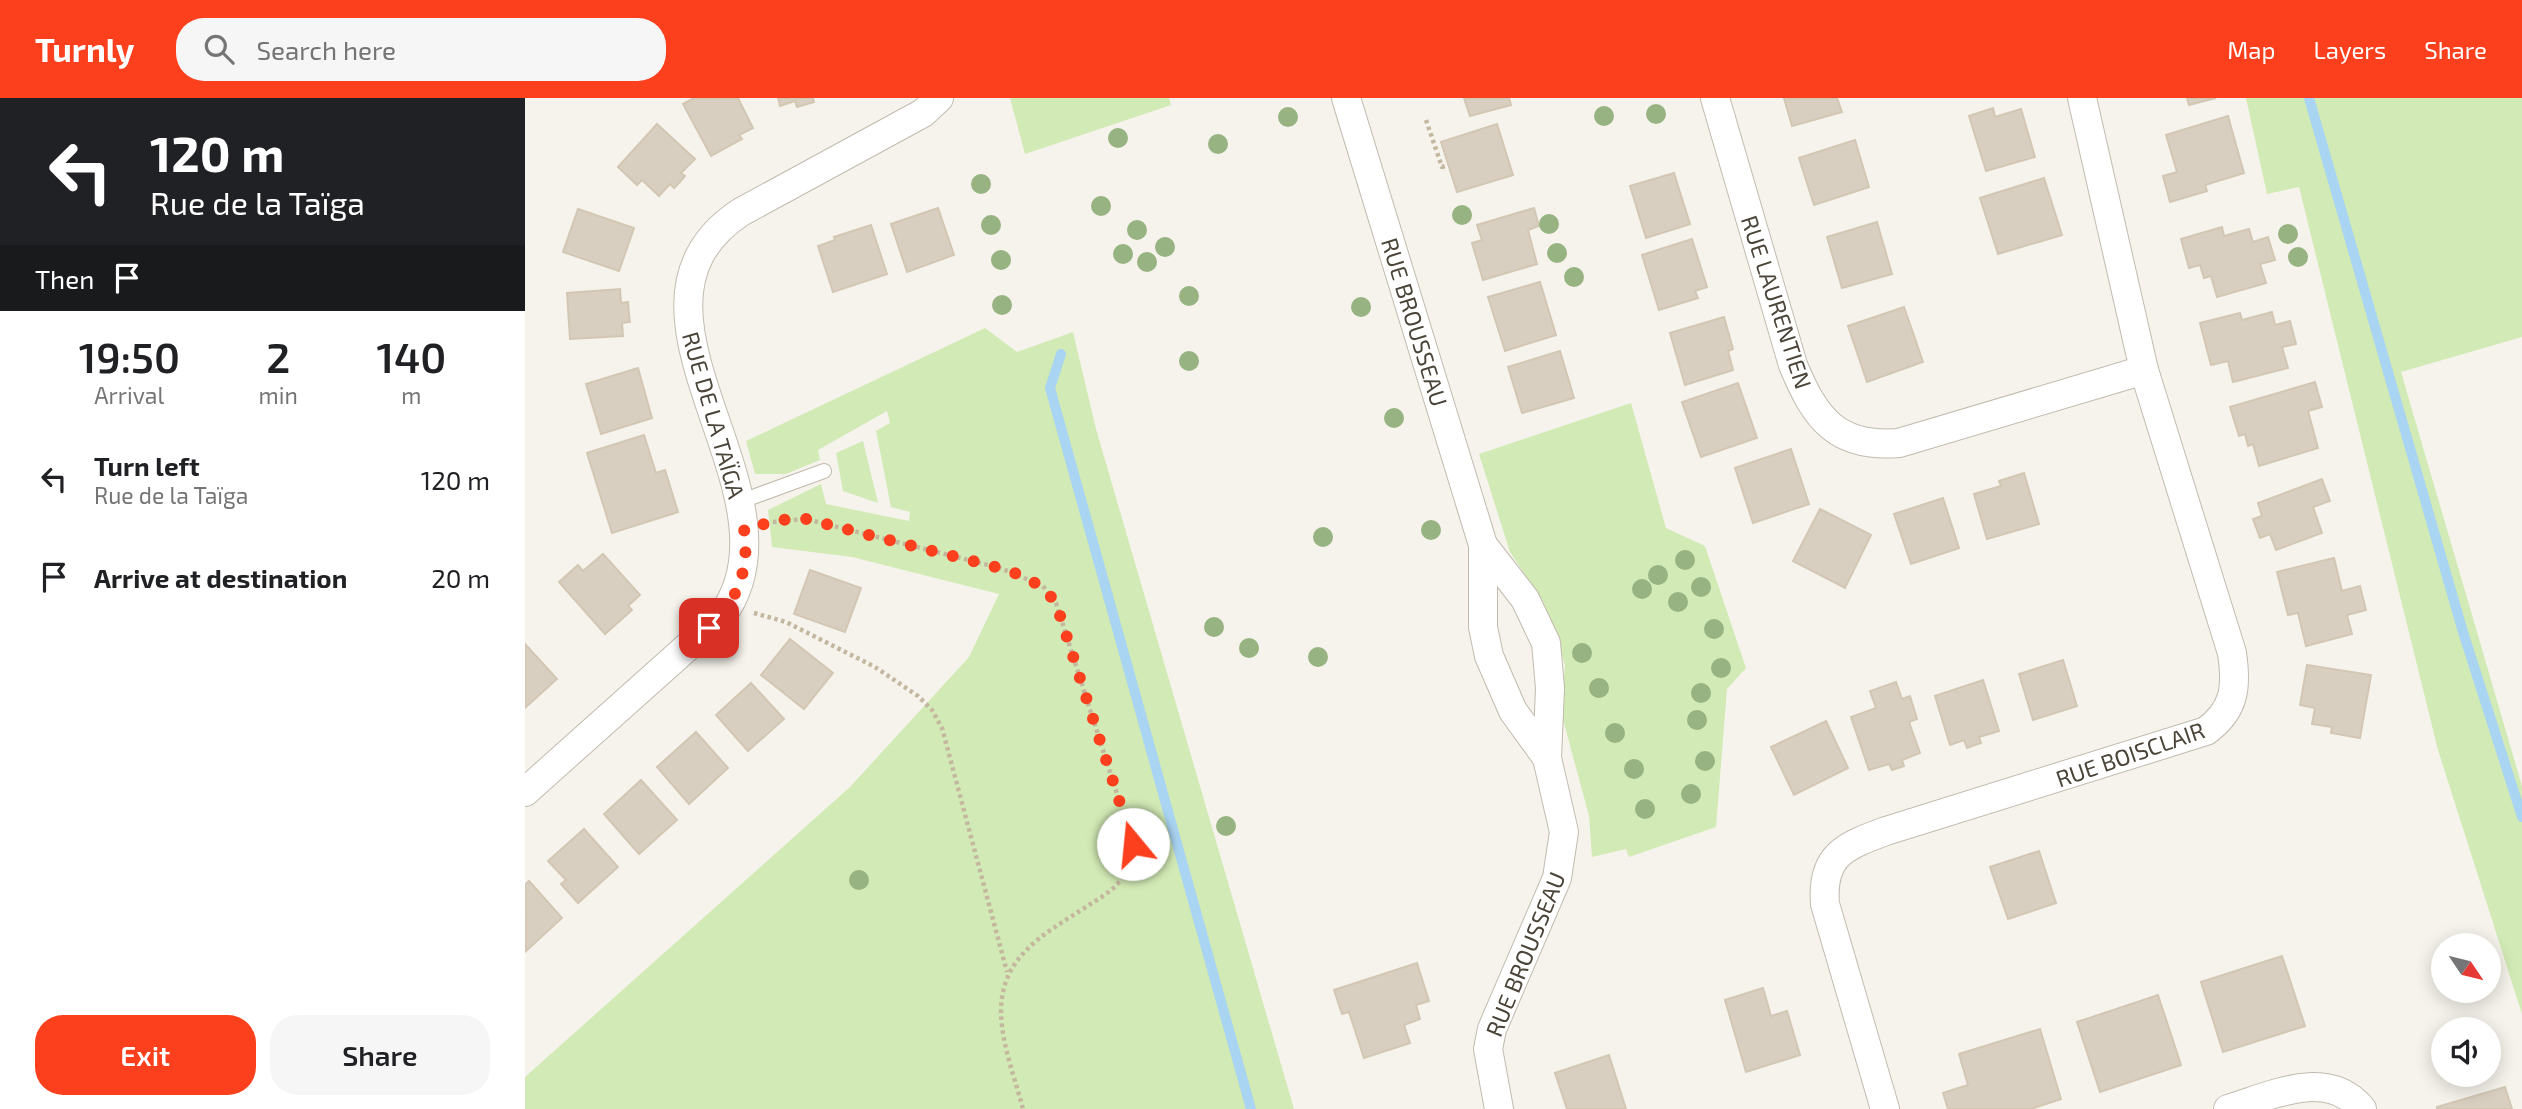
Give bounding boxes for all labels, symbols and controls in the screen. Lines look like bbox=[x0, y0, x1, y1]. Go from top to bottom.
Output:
search box bbox=[176, 18, 666, 81]
text: Turnly bbox=[35, 29, 134, 69]
icon: search bbox=[200, 30, 238, 68]
text: Search here bbox=[256, 34, 396, 65]
text: Map bbox=[2227, 35, 2275, 64]
text: Layers bbox=[2313, 35, 2386, 64]
text: Share bbox=[2424, 35, 2487, 64]
text: 120 m bbox=[150, 123, 284, 182]
icon: left bbox=[35, 126, 126, 217]
text: Rue de la Taïga bbox=[150, 183, 365, 221]
street label: RUE LAURENTIEN bbox=[1736, 212, 1818, 392]
street label: RUE BROUSSEAU bbox=[1376, 234, 1454, 410]
icon: arrive bbox=[108, 259, 146, 297]
text: Then bbox=[35, 263, 94, 294]
street label: RUE DE LA TAÏGA bbox=[677, 328, 751, 502]
text: 19:50 bbox=[79, 331, 180, 381]
text: 2 bbox=[266, 331, 290, 381]
text: 140 bbox=[376, 331, 446, 381]
text: Arrival bbox=[94, 381, 164, 409]
text: min bbox=[259, 381, 298, 409]
text: m bbox=[401, 381, 421, 409]
text: Turn left bbox=[94, 450, 200, 481]
icon: left bbox=[35, 460, 73, 498]
text: 120 m bbox=[421, 464, 490, 495]
text: Rue de la Taïga bbox=[94, 481, 248, 509]
icon: arrive bbox=[35, 558, 73, 596]
text: Arrive at destination bbox=[94, 562, 347, 593]
text: 20 m bbox=[431, 562, 490, 593]
pin bbox=[679, 598, 739, 658]
icon: arrive bbox=[690, 609, 728, 647]
street label: RUE BOISCLAIR bbox=[2052, 715, 2208, 793]
position arrow bbox=[1096, 807, 1170, 881]
street label: RUE BROUSSEAU bbox=[1479, 868, 1571, 1040]
north arrow bbox=[2431, 933, 2501, 1003]
map controls bbox=[2431, 933, 2501, 1087]
button: Exit bbox=[35, 1015, 256, 1095]
button: Share bbox=[270, 1015, 490, 1095]
button: sound bbox=[2431, 1017, 2501, 1087]

